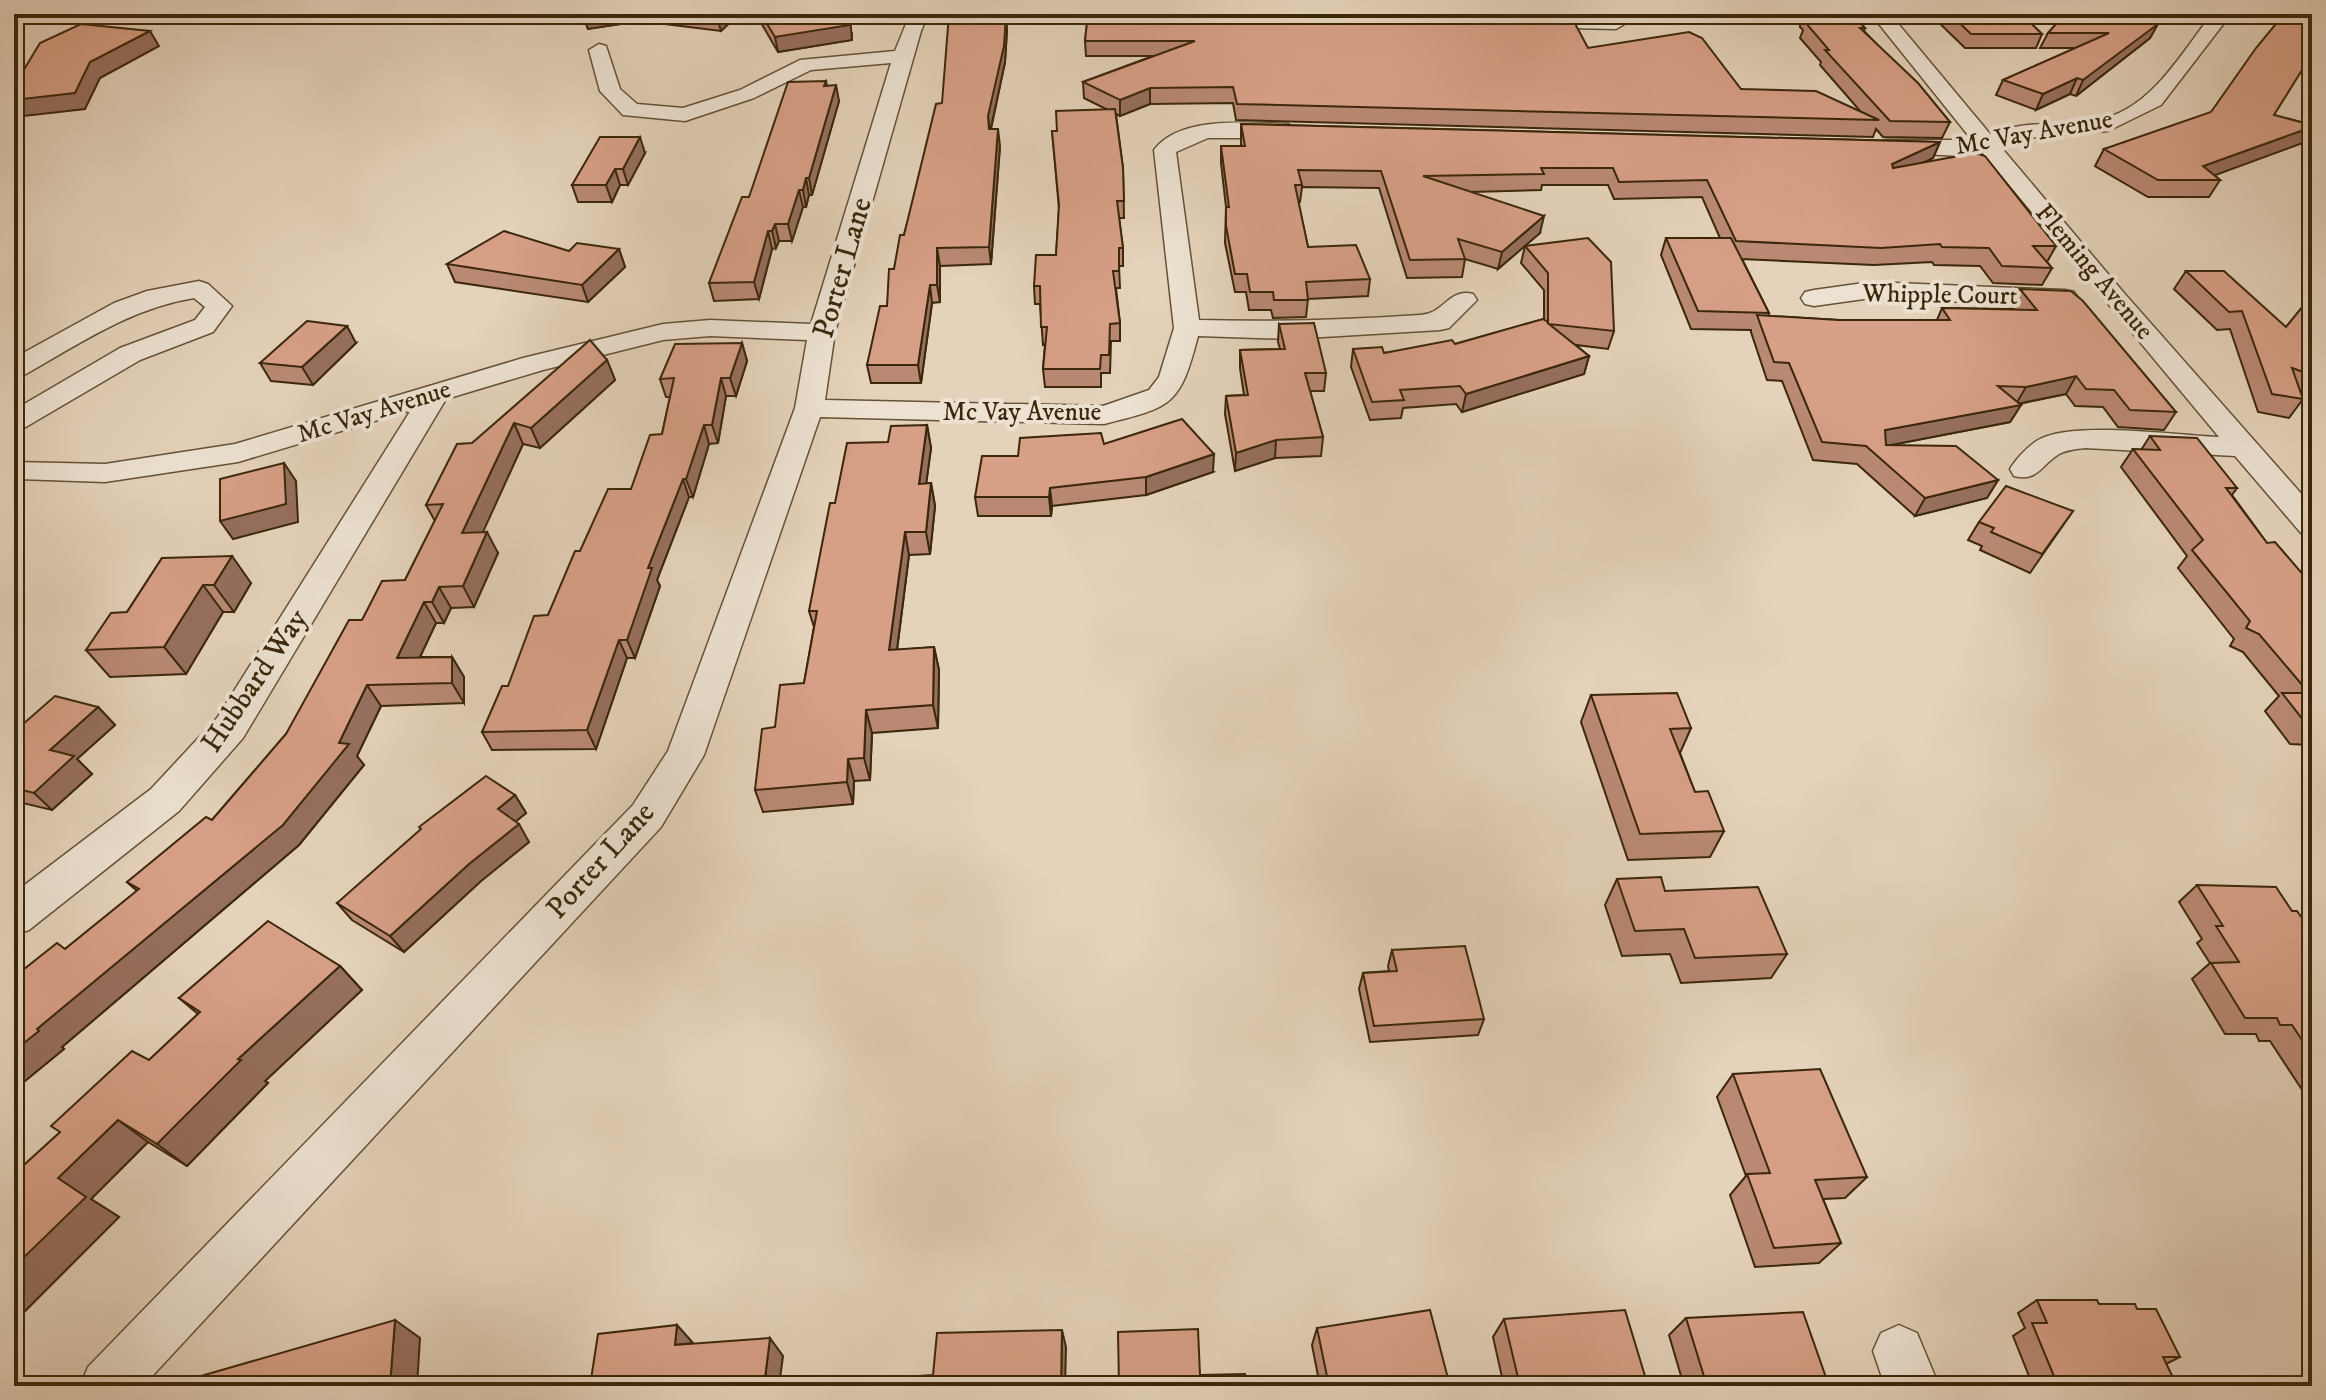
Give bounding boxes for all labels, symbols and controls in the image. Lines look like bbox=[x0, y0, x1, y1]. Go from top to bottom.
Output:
street label: Mc Vay Avenue bbox=[1953, 103, 2115, 163]
street label: Porter Lane bbox=[805, 193, 881, 343]
street label: Fleming Avenue bbox=[2028, 197, 2160, 347]
street label: Whipple Court bbox=[1861, 277, 2018, 313]
street label: Mc Vay Avenue bbox=[293, 373, 455, 451]
street label: Mc Vay Avenue bbox=[943, 396, 1101, 429]
street label: Hubbard Way bbox=[194, 602, 317, 760]
street label: Porter Lane bbox=[539, 795, 663, 927]

